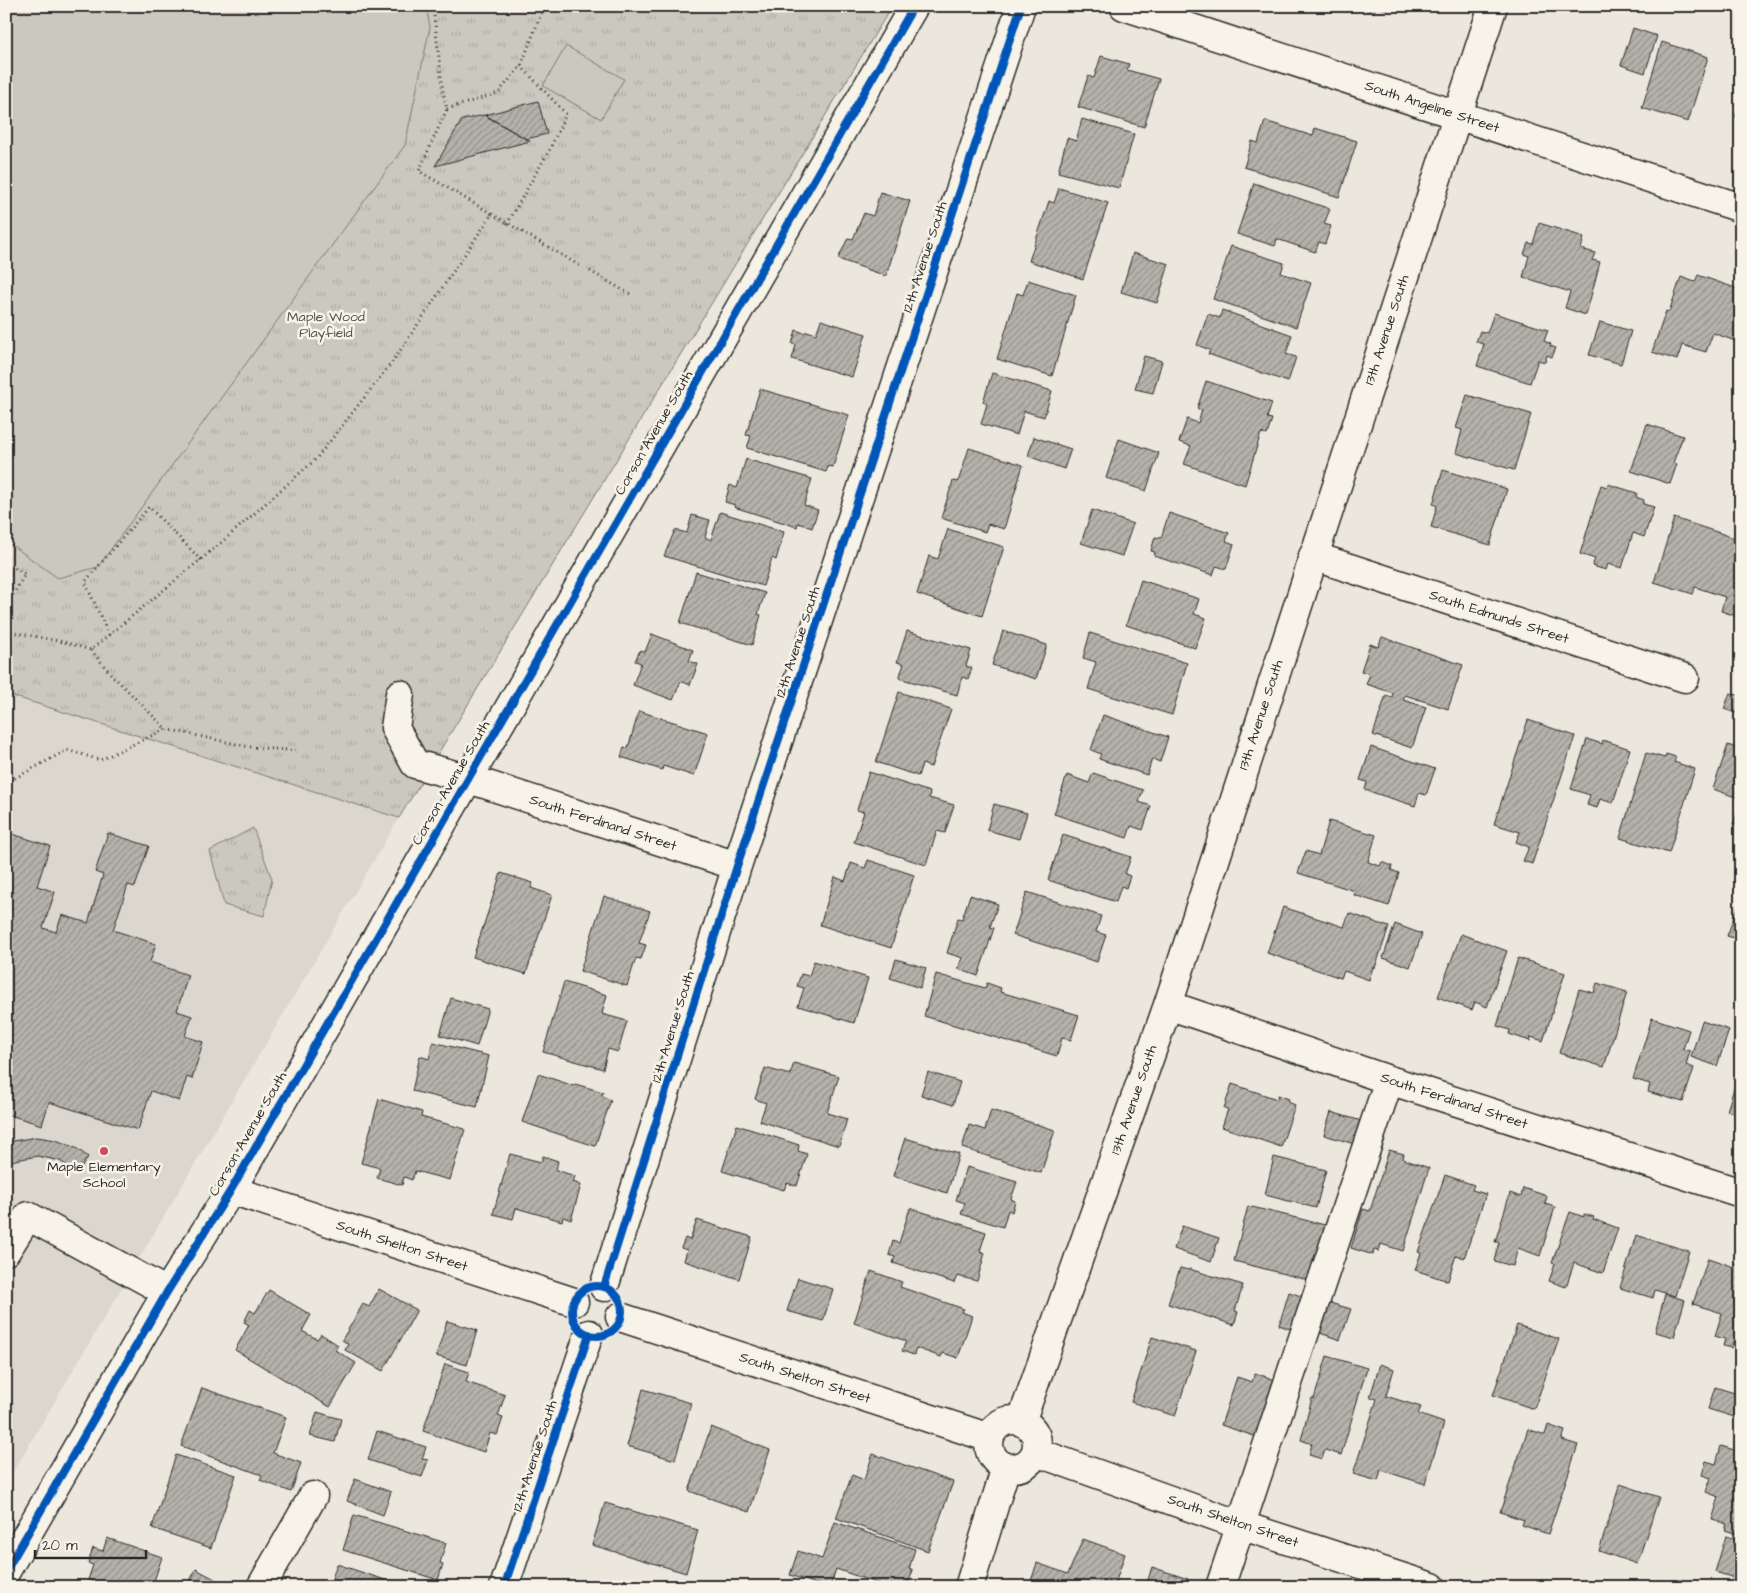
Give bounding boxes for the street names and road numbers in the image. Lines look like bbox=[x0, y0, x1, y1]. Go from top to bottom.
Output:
street label: South Angeline Street bbox=[1362, 76, 1502, 138]
street label: 12th Avenue South bbox=[898, 199, 952, 315]
street label: 13th Avenue South bbox=[1360, 272, 1414, 388]
street label: Corson Avenue South bbox=[610, 367, 698, 499]
street label: 12th Avenue South bbox=[771, 584, 825, 700]
street label: South Edmunds Street bbox=[1427, 585, 1572, 649]
street label: 13th Avenue South bbox=[1234, 657, 1288, 773]
street label: Corson Avenue South bbox=[407, 717, 495, 849]
street label: South Ferdinand Street bbox=[527, 790, 679, 856]
street label: 12th Avenue South bbox=[647, 969, 699, 1085]
street label: 13th Avenue South bbox=[1106, 1042, 1162, 1158]
street label: Corson Avenue South bbox=[204, 1068, 292, 1200]
street label: South Ferdinand Street bbox=[1378, 1068, 1530, 1134]
street label: South Shelton Street bbox=[334, 1215, 471, 1277]
street label: South Shelton Street bbox=[737, 1347, 874, 1409]
street label: 12th Avenue South bbox=[508, 1398, 562, 1514]
street label: South Shelton Street bbox=[1165, 1489, 1301, 1553]

